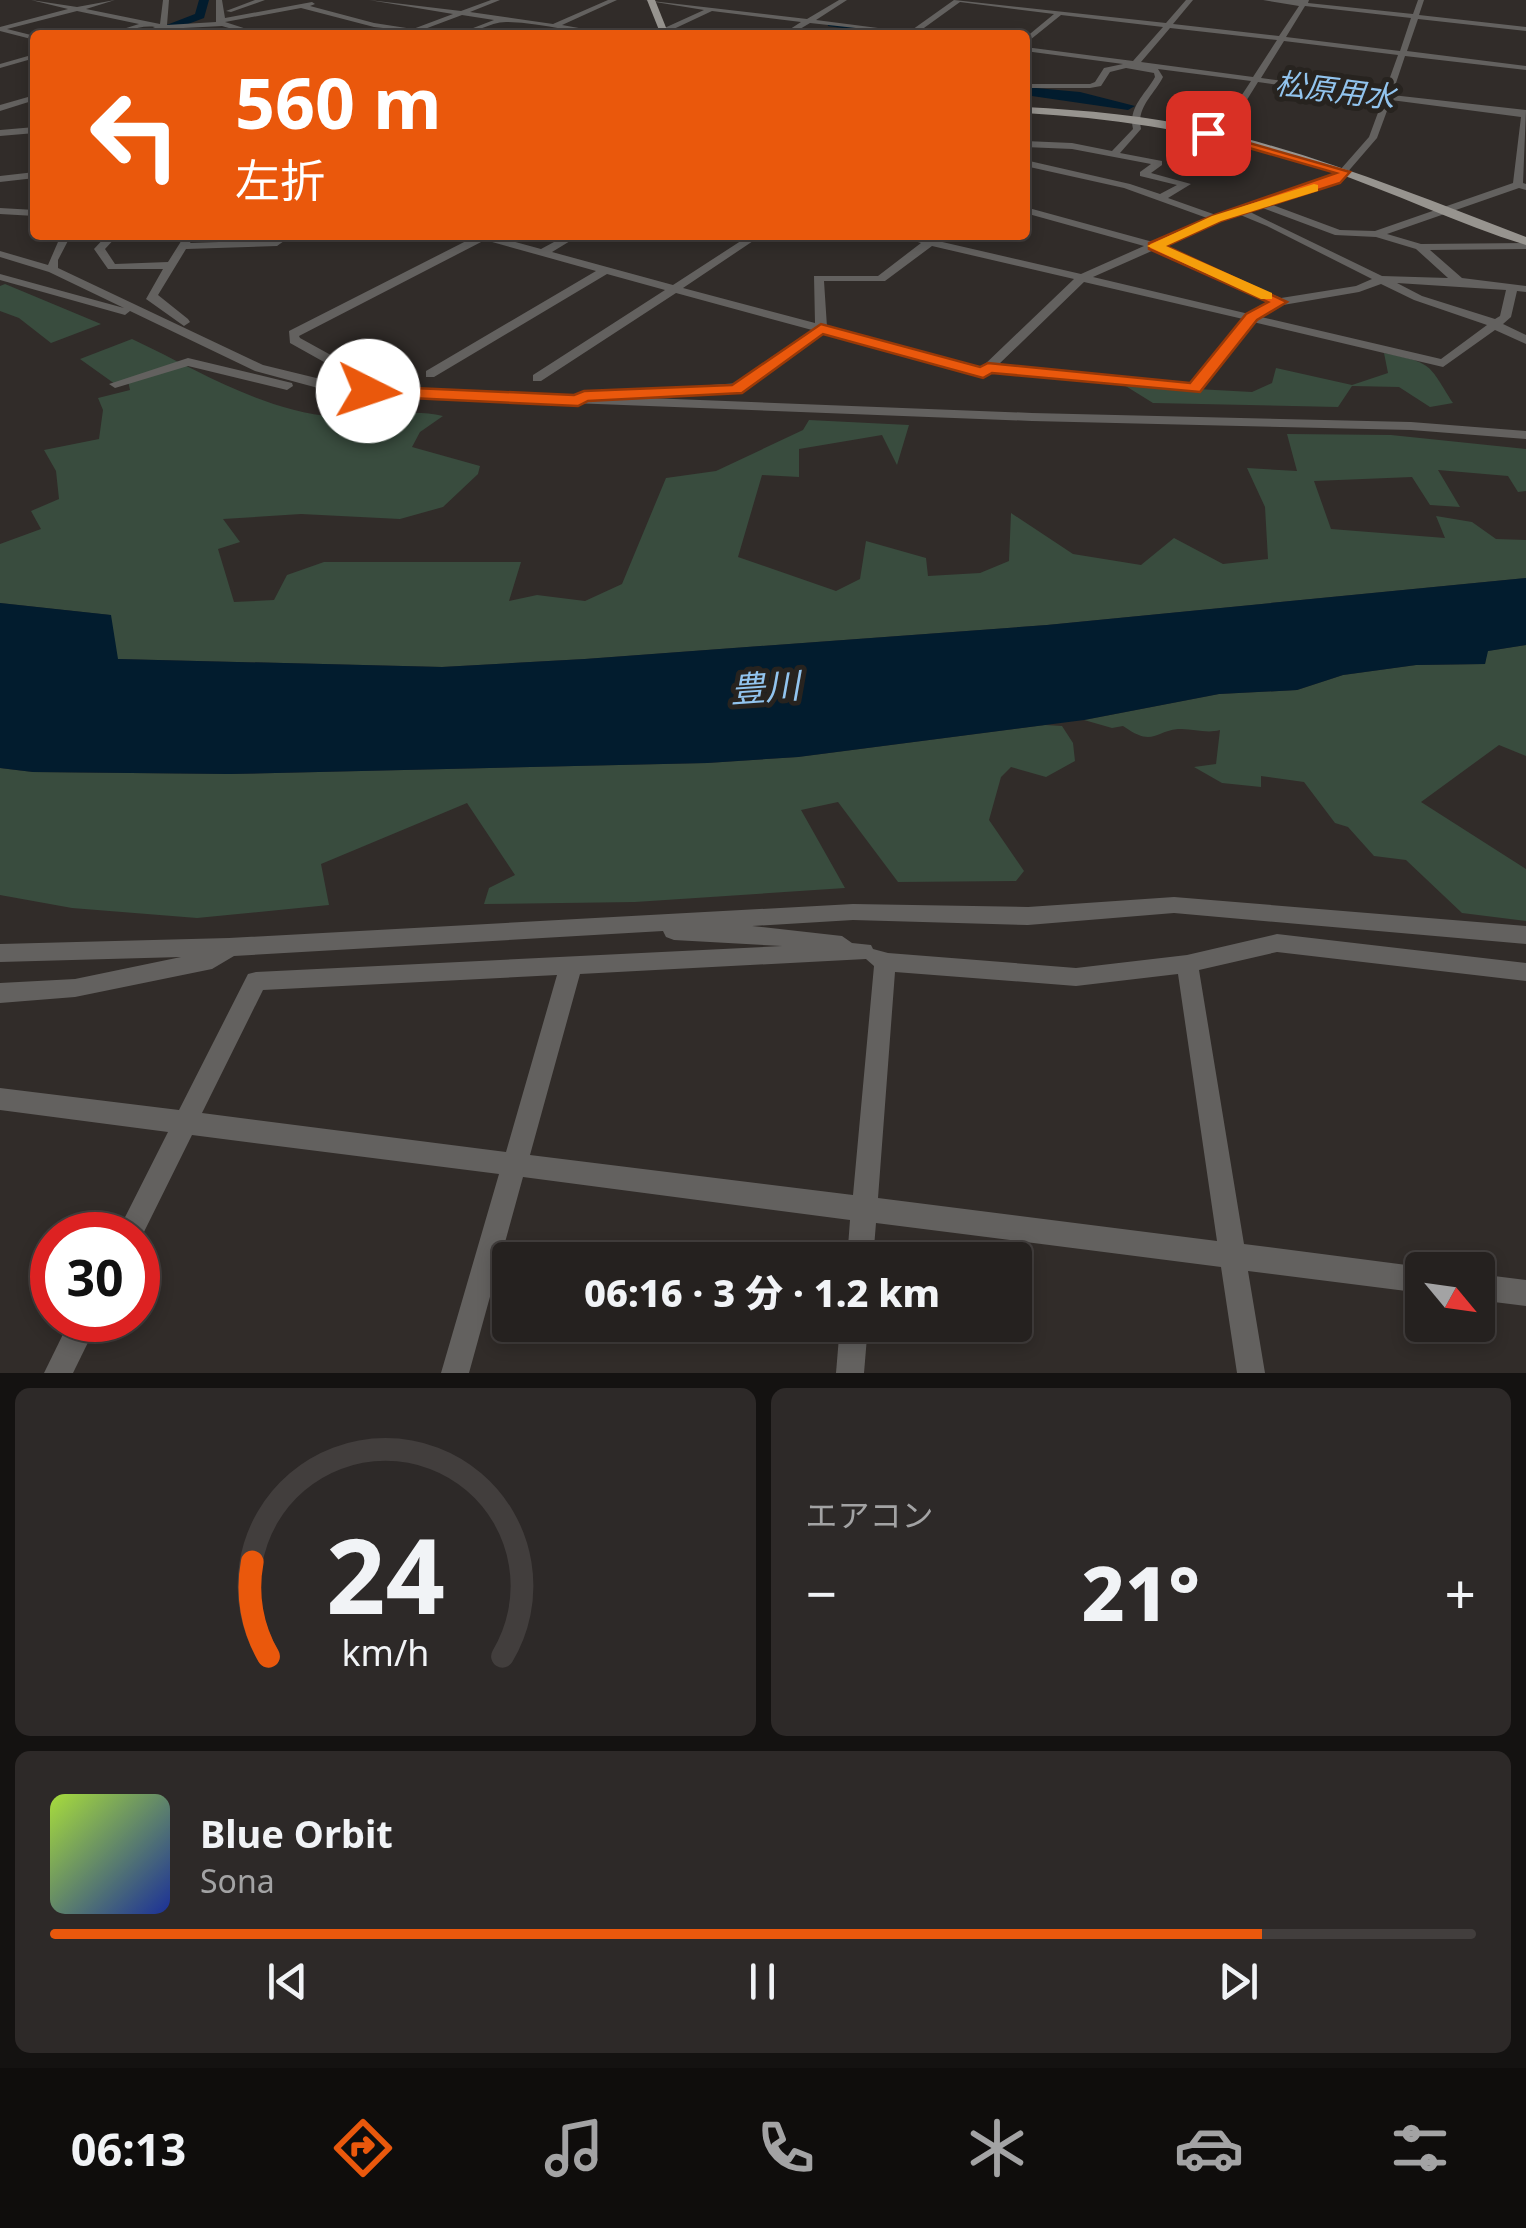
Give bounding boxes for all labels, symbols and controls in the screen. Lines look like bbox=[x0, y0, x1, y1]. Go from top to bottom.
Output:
text: 560 m bbox=[235, 54, 442, 150]
water label: 松原用水 bbox=[1273, 62, 1400, 118]
icon: left bbox=[70, 70, 200, 200]
pin bbox=[1166, 91, 1251, 176]
icon: arrive bbox=[1181, 106, 1236, 161]
text: 左折 bbox=[235, 149, 325, 210]
position arrow bbox=[316, 339, 420, 443]
water label: 豊川 bbox=[728, 660, 805, 712]
speed limit sign: 30 bbox=[30, 1212, 160, 1342]
north arrow bbox=[1405, 1252, 1495, 1342]
map controls bbox=[1405, 1252, 1495, 1342]
text: 06:16 · 3 分 · 1.2 km bbox=[584, 1266, 940, 1318]
text: エアコン bbox=[806, 1493, 934, 1536]
text: 24 bbox=[326, 1503, 445, 1644]
text: 21° bbox=[1082, 1541, 1200, 1643]
text: − bbox=[806, 1555, 837, 1630]
text: + bbox=[1445, 1555, 1476, 1630]
text: km/h bbox=[341, 1628, 429, 1676]
text: Blue Orbit bbox=[200, 1807, 393, 1859]
text: Sona bbox=[200, 1859, 275, 1902]
icon: previous bbox=[260, 1954, 315, 2009]
icon: pause bbox=[735, 1954, 790, 2009]
icon: next bbox=[1211, 1954, 1266, 2009]
icon: directions bbox=[328, 2113, 398, 2183]
icon: music bbox=[539, 2113, 609, 2183]
icon: phone bbox=[751, 2113, 821, 2183]
icon: climate bbox=[962, 2113, 1032, 2183]
icon: car bbox=[1174, 2113, 1244, 2183]
icon: filters bbox=[1385, 2113, 1455, 2183]
text: 06:13 bbox=[71, 2118, 186, 2179]

